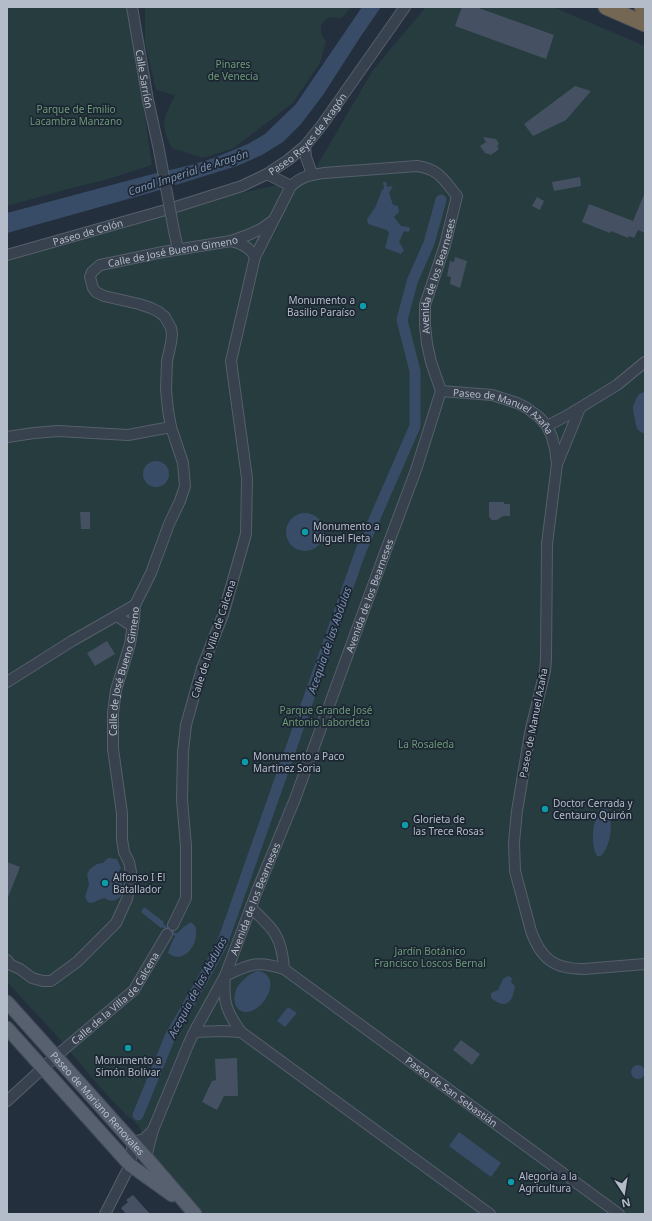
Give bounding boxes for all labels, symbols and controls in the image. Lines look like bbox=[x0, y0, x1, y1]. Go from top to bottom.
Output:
street label: Calle Sarrión bbox=[132, 48, 157, 110]
park label: Pinares de Venecia bbox=[208, 57, 258, 83]
street label: Paseo Reyes de Aragón bbox=[265, 90, 349, 178]
park label: Parque de Emilio Lacambra Manzano bbox=[30, 102, 122, 128]
water label: Canal Imperial de Aragón bbox=[126, 145, 250, 199]
street label: Paseo de Colón bbox=[51, 215, 125, 249]
street label: Avenida de los Bearneses bbox=[418, 216, 458, 335]
street label: Calle de José Bueno Gimeno bbox=[106, 232, 240, 270]
place label: Monumento a Basilio Paraíso bbox=[287, 293, 355, 319]
marker: Monumento a Basilio Paraíso bbox=[358, 301, 368, 311]
street label: Paseo de Manuel Azaña bbox=[453, 385, 557, 436]
place label: Monumento a Miguel Fleta bbox=[313, 519, 380, 545]
marker: Monumento a Miguel Fleta bbox=[300, 527, 310, 537]
street label: Avenida de los Bearneses bbox=[342, 537, 397, 654]
street label: Calle de la Villa de Calcena bbox=[187, 578, 239, 700]
water label: Acequia de las Abdulas bbox=[303, 584, 354, 696]
street label: Calle de José Bueno Gimeno bbox=[106, 606, 142, 736]
street label: Paseo de Manuel Azaña bbox=[515, 667, 551, 779]
park label: Parque Grande José Antonio Labordeta bbox=[280, 703, 373, 729]
park label: La Rosaleda bbox=[398, 737, 454, 751]
place label: Monumento a Paco Martinez Soria bbox=[253, 749, 345, 775]
marker: Monumento a Paco Martinez Soria bbox=[240, 757, 250, 767]
place label: Doctor Cerrada y Centauro Quirón bbox=[553, 796, 634, 822]
marker: Doctor Cerrada y Centauro Quirón bbox=[540, 804, 550, 814]
place label: Glorieta de las Trece Rosas bbox=[413, 812, 484, 838]
marker: Glorieta de las Trece Rosas bbox=[400, 820, 410, 830]
street label: Avenida de los Bearneses bbox=[227, 840, 283, 957]
place label: Alfonso I El Batallador bbox=[113, 870, 165, 896]
marker: Alfonso I El Batallador bbox=[100, 878, 110, 888]
water label: Acequia de las Abdulas bbox=[164, 934, 230, 1041]
park label: Jardín Botánico Francisco Loscos Bernal bbox=[374, 944, 486, 970]
street label: Calle de la Villa de Calcena bbox=[68, 949, 162, 1047]
marker: Monumento a Simón Bolívar bbox=[123, 1043, 133, 1053]
street label: Paseo de Mariano Renovales bbox=[48, 1048, 148, 1158]
place label: Monumento a Simón Bolívar bbox=[95, 1053, 161, 1079]
street label: Paseo de San Sebastián bbox=[403, 1053, 501, 1130]
place label: Alegoría a la Agricultura bbox=[519, 1169, 577, 1195]
north arrow bbox=[604, 1173, 644, 1213]
marker: Alegoría a la Agricultura bbox=[506, 1177, 516, 1187]
text: N bbox=[620, 1195, 632, 1212]

